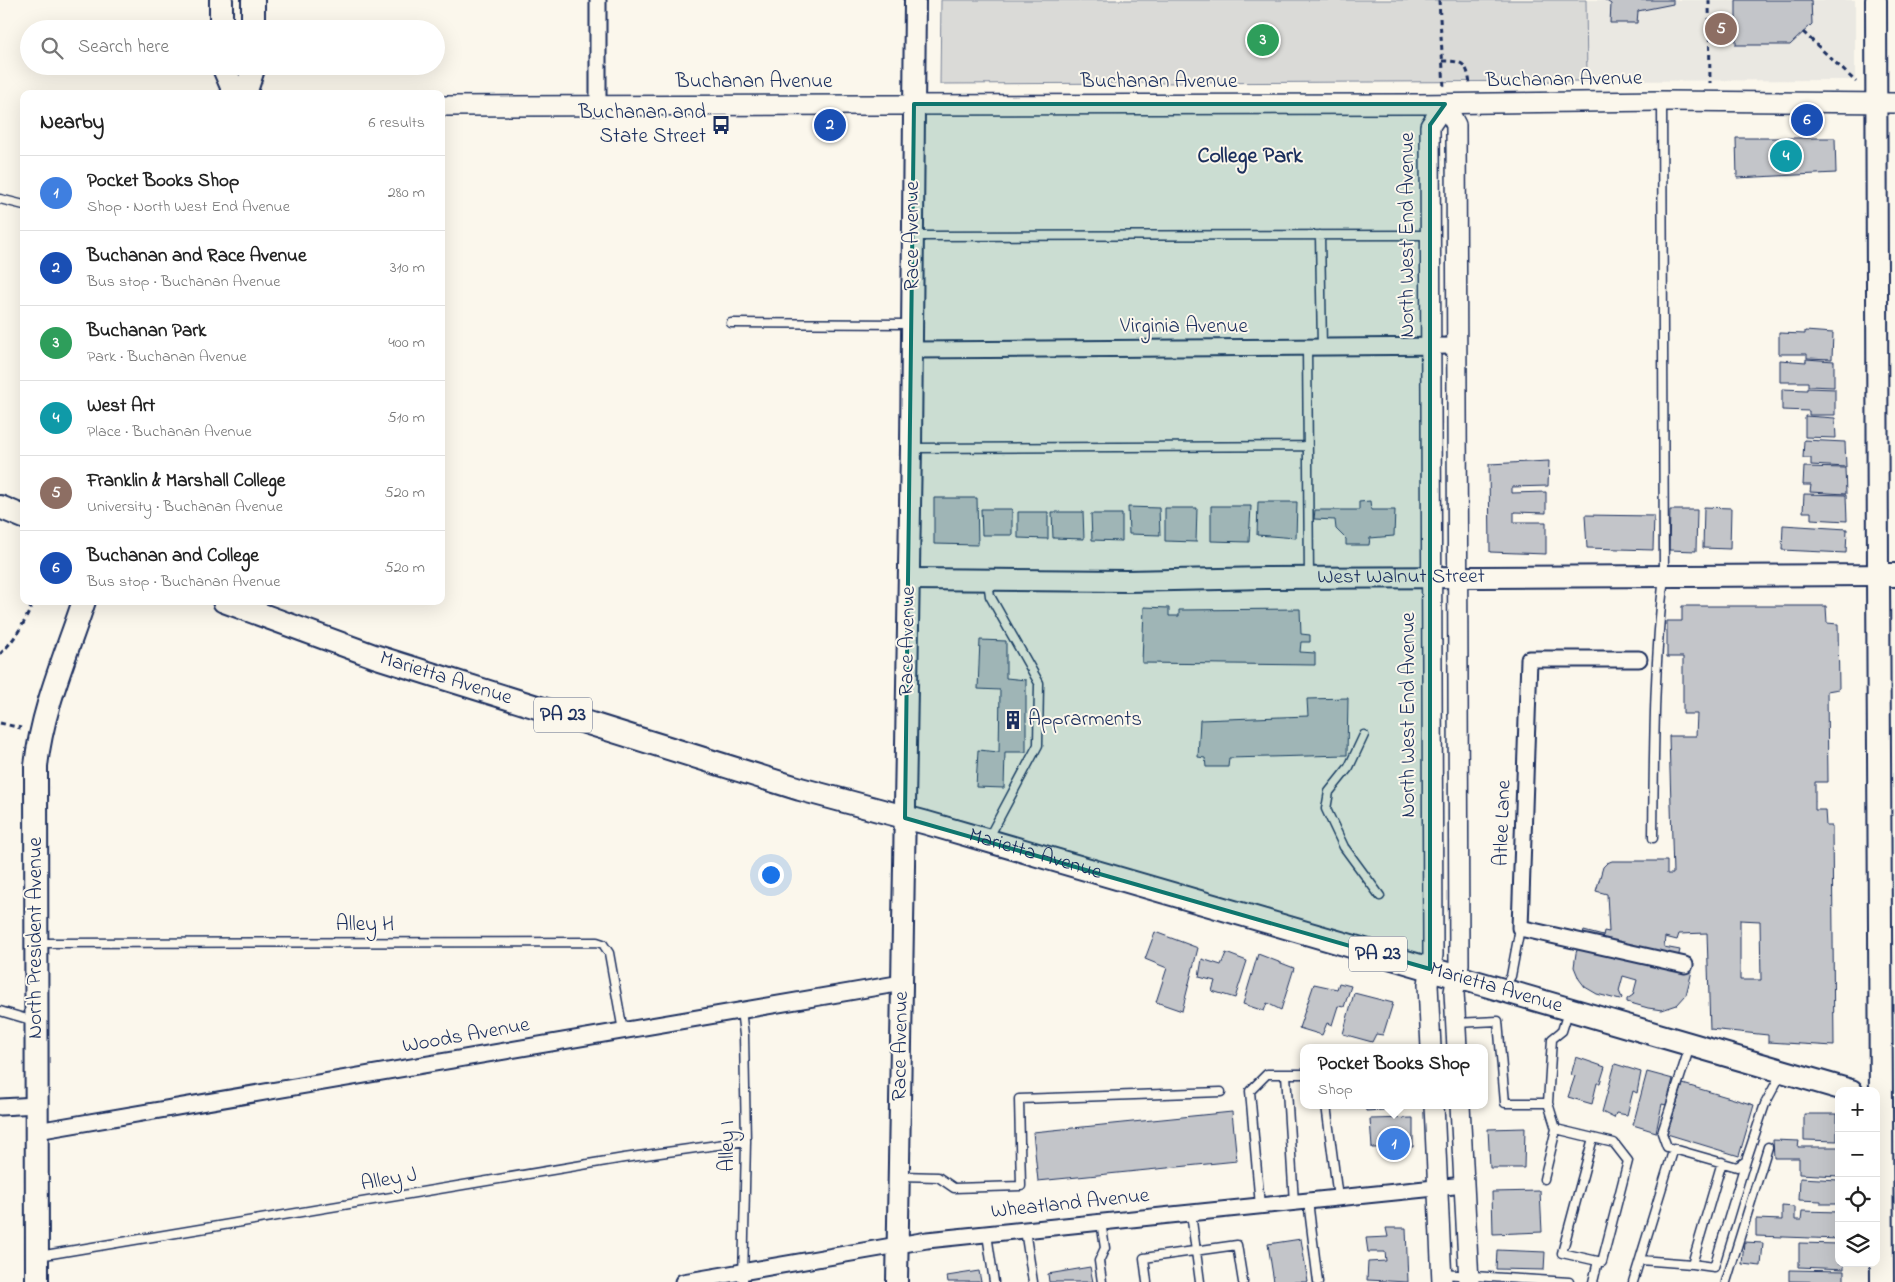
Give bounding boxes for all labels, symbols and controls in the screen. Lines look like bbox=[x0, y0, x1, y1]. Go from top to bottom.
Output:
pin: 5 bbox=[1705, 10, 1737, 48]
search box bbox=[20, 20, 445, 75]
pin: 3 bbox=[1247, 21, 1279, 59]
icon: search bbox=[38, 34, 66, 62]
text: Search here bbox=[78, 34, 169, 61]
street label: Buchanan Avenue bbox=[1484, 64, 1643, 96]
street label: Buchanan Avenue bbox=[675, 67, 833, 97]
street label: Buchanan Avenue bbox=[1080, 67, 1238, 97]
place label: Buchanan and State Street bbox=[577, 98, 706, 152]
pin: 6 bbox=[1791, 101, 1823, 139]
pin: 2 bbox=[814, 106, 846, 144]
text: Nearby bbox=[40, 108, 104, 138]
text: 6 results bbox=[368, 111, 425, 135]
bus stop icon: Buchanan and State Street bbox=[710, 114, 732, 136]
street label: North West End Avenue bbox=[1393, 132, 1423, 338]
pin: 4 bbox=[1770, 137, 1802, 175]
district label: College Park bbox=[1197, 141, 1304, 174]
text: Pocket Books Shop bbox=[87, 168, 239, 195]
text: 1 bbox=[53, 181, 59, 205]
text: 280 m bbox=[388, 181, 425, 205]
street label: Race Avenue bbox=[898, 181, 928, 291]
text: Shop · North West End Avenue bbox=[87, 195, 290, 219]
text: Buchanan and Race Avenue bbox=[87, 243, 306, 270]
text: 2 bbox=[52, 256, 60, 280]
text: 310 m bbox=[390, 256, 425, 280]
text: Bus stop · Buchanan Avenue bbox=[87, 270, 280, 294]
street label: Virginia Avenue bbox=[1119, 312, 1249, 344]
text: Buchanan Park bbox=[87, 318, 206, 345]
text: 3 bbox=[53, 331, 59, 355]
text: 400 m bbox=[388, 331, 425, 355]
text: Park · Buchanan Avenue bbox=[87, 345, 247, 369]
text: West Art bbox=[87, 393, 155, 420]
text: 4 bbox=[53, 406, 59, 430]
text: 510 m bbox=[387, 406, 425, 430]
text: Place · Buchanan Avenue bbox=[87, 420, 252, 444]
text: Franklin & Marshall College bbox=[87, 468, 285, 495]
text: 5 bbox=[51, 481, 61, 505]
text: 520 m bbox=[385, 481, 425, 505]
text: University · Buchanan Avenue bbox=[87, 495, 283, 519]
text: Buchanan and College bbox=[87, 543, 259, 570]
text: 6 bbox=[52, 556, 60, 580]
text: 520 m bbox=[385, 556, 425, 580]
street label: West Walnut Street bbox=[1317, 562, 1485, 593]
text: Bus stop · Buchanan Avenue bbox=[87, 570, 280, 594]
street label: Race Avenue bbox=[892, 585, 924, 696]
street label: North West End Avenue bbox=[1394, 612, 1424, 818]
street label: Marietta Avenue bbox=[376, 644, 516, 714]
road number: PA 23 bbox=[534, 698, 592, 732]
place label: Apprarments bbox=[1028, 705, 1142, 735]
building icon: Apprarments bbox=[1002, 709, 1024, 731]
street label: Atlee Lane bbox=[1487, 779, 1520, 867]
street label: Marietta Avenue bbox=[965, 821, 1106, 888]
street label: North President Avenue bbox=[21, 836, 51, 1039]
your location bbox=[758, 862, 784, 888]
street label: Alley H bbox=[336, 910, 394, 942]
road number: PA 23 bbox=[1349, 936, 1407, 972]
street label: Marietta Avenue bbox=[1426, 955, 1567, 1022]
street label: Race Avenue bbox=[885, 990, 917, 1101]
street label: Woods Avenue bbox=[400, 1010, 533, 1062]
popup bbox=[1300, 1044, 1488, 1109]
text: Pocket Books Shop bbox=[1318, 1051, 1470, 1078]
text: Shop bbox=[1318, 1078, 1353, 1102]
map controls bbox=[1835, 1087, 1880, 1267]
button: + bbox=[1835, 1087, 1880, 1132]
street label: Alley I bbox=[713, 1120, 745, 1172]
pin: 1 bbox=[1378, 1125, 1410, 1163]
button: − bbox=[1835, 1132, 1880, 1177]
street label: Alley J bbox=[359, 1160, 420, 1202]
button: locate bbox=[1835, 1177, 1880, 1222]
street label: Wheatland Avenue bbox=[989, 1181, 1151, 1227]
button: layers bbox=[1835, 1222, 1880, 1267]

